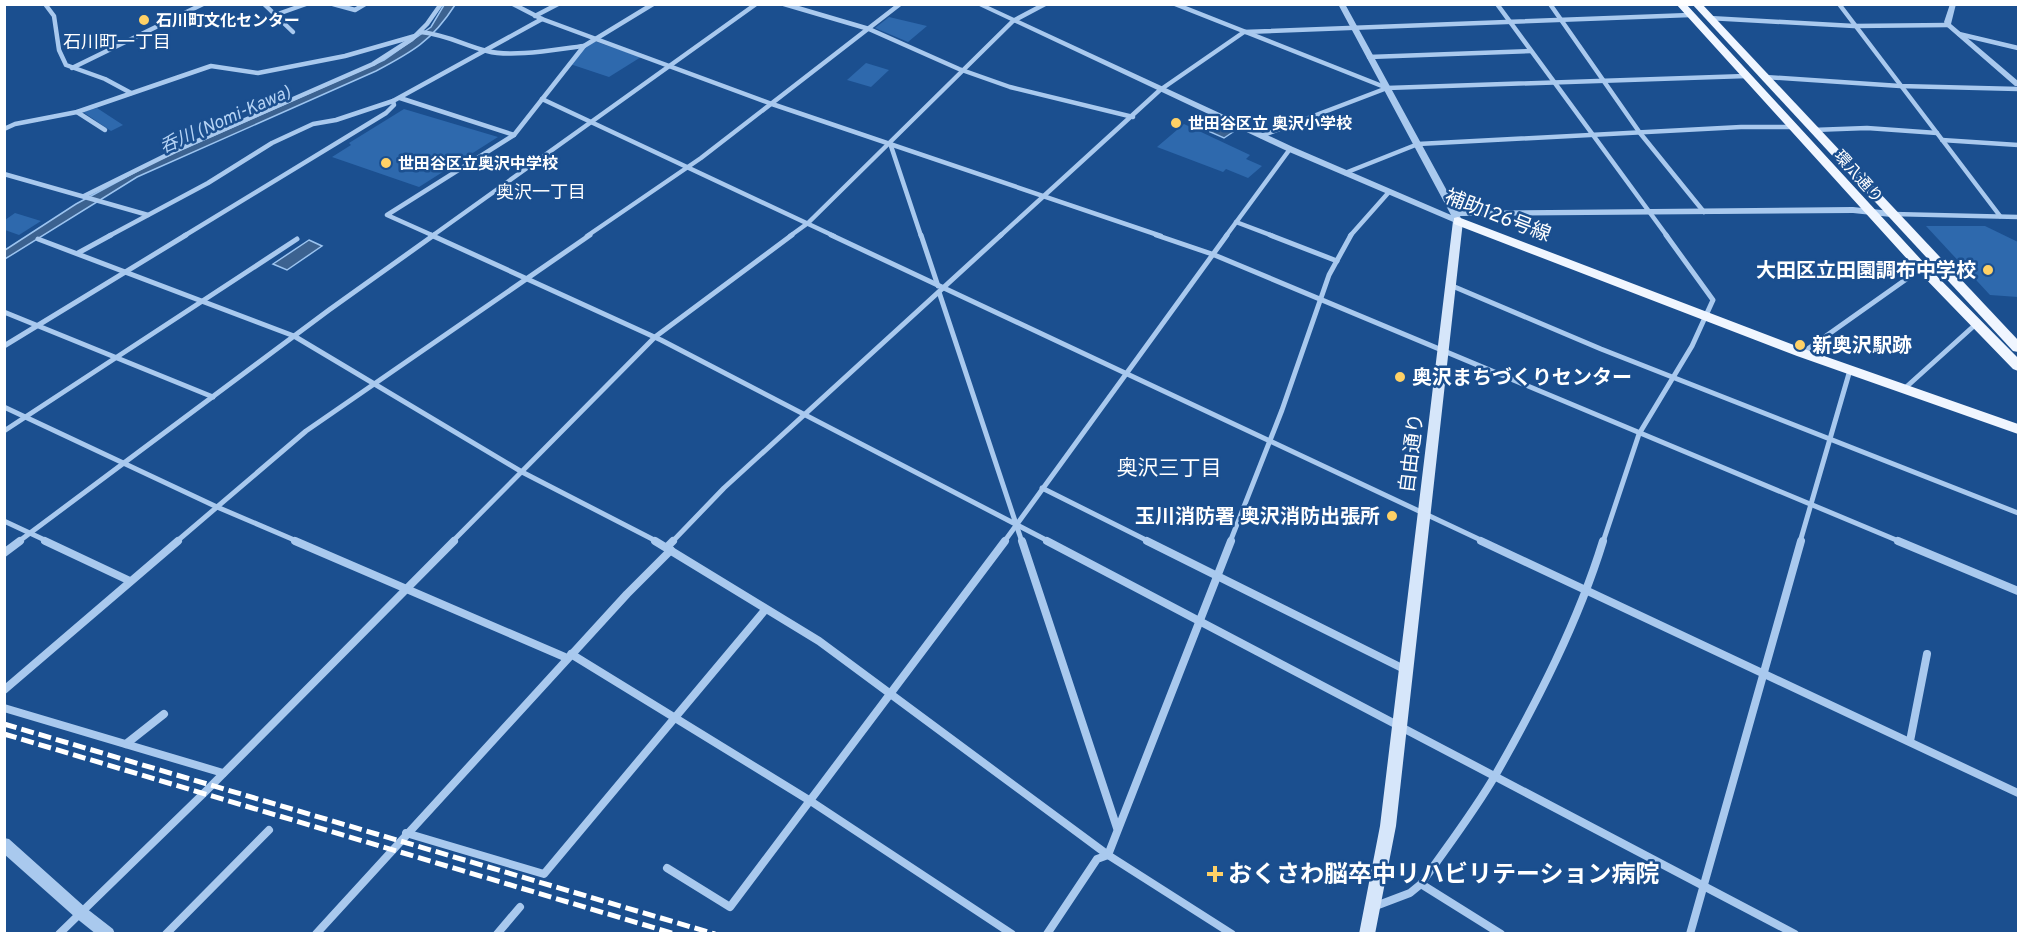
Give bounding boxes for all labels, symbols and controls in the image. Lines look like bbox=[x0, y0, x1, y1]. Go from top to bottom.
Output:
place label: 石川町文化センター bbox=[156, 12, 300, 32]
marker: 石川町文化センター bbox=[137, 13, 151, 27]
district label: 石川町一丁目 bbox=[63, 32, 171, 55]
water label: 呑川 (Nomi-Kawa) bbox=[156, 81, 295, 160]
place label: 世田谷区立 奥沢小学校 bbox=[1188, 115, 1352, 135]
marker: 世田谷区立 奥沢小学校 bbox=[1169, 116, 1183, 130]
street label: 環八通り bbox=[1829, 147, 1886, 208]
place label: 世田谷区立奥沢中学校 bbox=[398, 155, 558, 175]
marker: 世田谷区立奥沢中学校 bbox=[379, 156, 393, 170]
district label: 奥沢一丁目 bbox=[496, 182, 586, 205]
street label: 補助126号線 bbox=[1441, 185, 1554, 249]
place label: 大田区立田園調布中学校 bbox=[1756, 259, 1976, 285]
marker: 大田区立田園調布中学校 bbox=[1981, 263, 1995, 277]
place label: 新奥沢駅跡 bbox=[1812, 334, 1912, 360]
marker: 新奥沢駅跡 bbox=[1793, 338, 1807, 352]
place label: 奥沢まちづくりセンター bbox=[1412, 366, 1632, 392]
marker: 奥沢まちづくりセンター bbox=[1393, 370, 1407, 384]
street label: 自由通り bbox=[1395, 412, 1431, 495]
district label: 奥沢三丁目 bbox=[1117, 456, 1222, 483]
place label: 玉川消防署 奥沢消防出張所 bbox=[1135, 505, 1380, 531]
marker: 玉川消防署 奥沢消防出張所 bbox=[1385, 509, 1399, 523]
place label: おくさわ脳卒中リハビリテーション病院 bbox=[1228, 861, 1660, 891]
marker: おくさわ脳卒中リハビリテーション病院 bbox=[1206, 865, 1224, 883]

